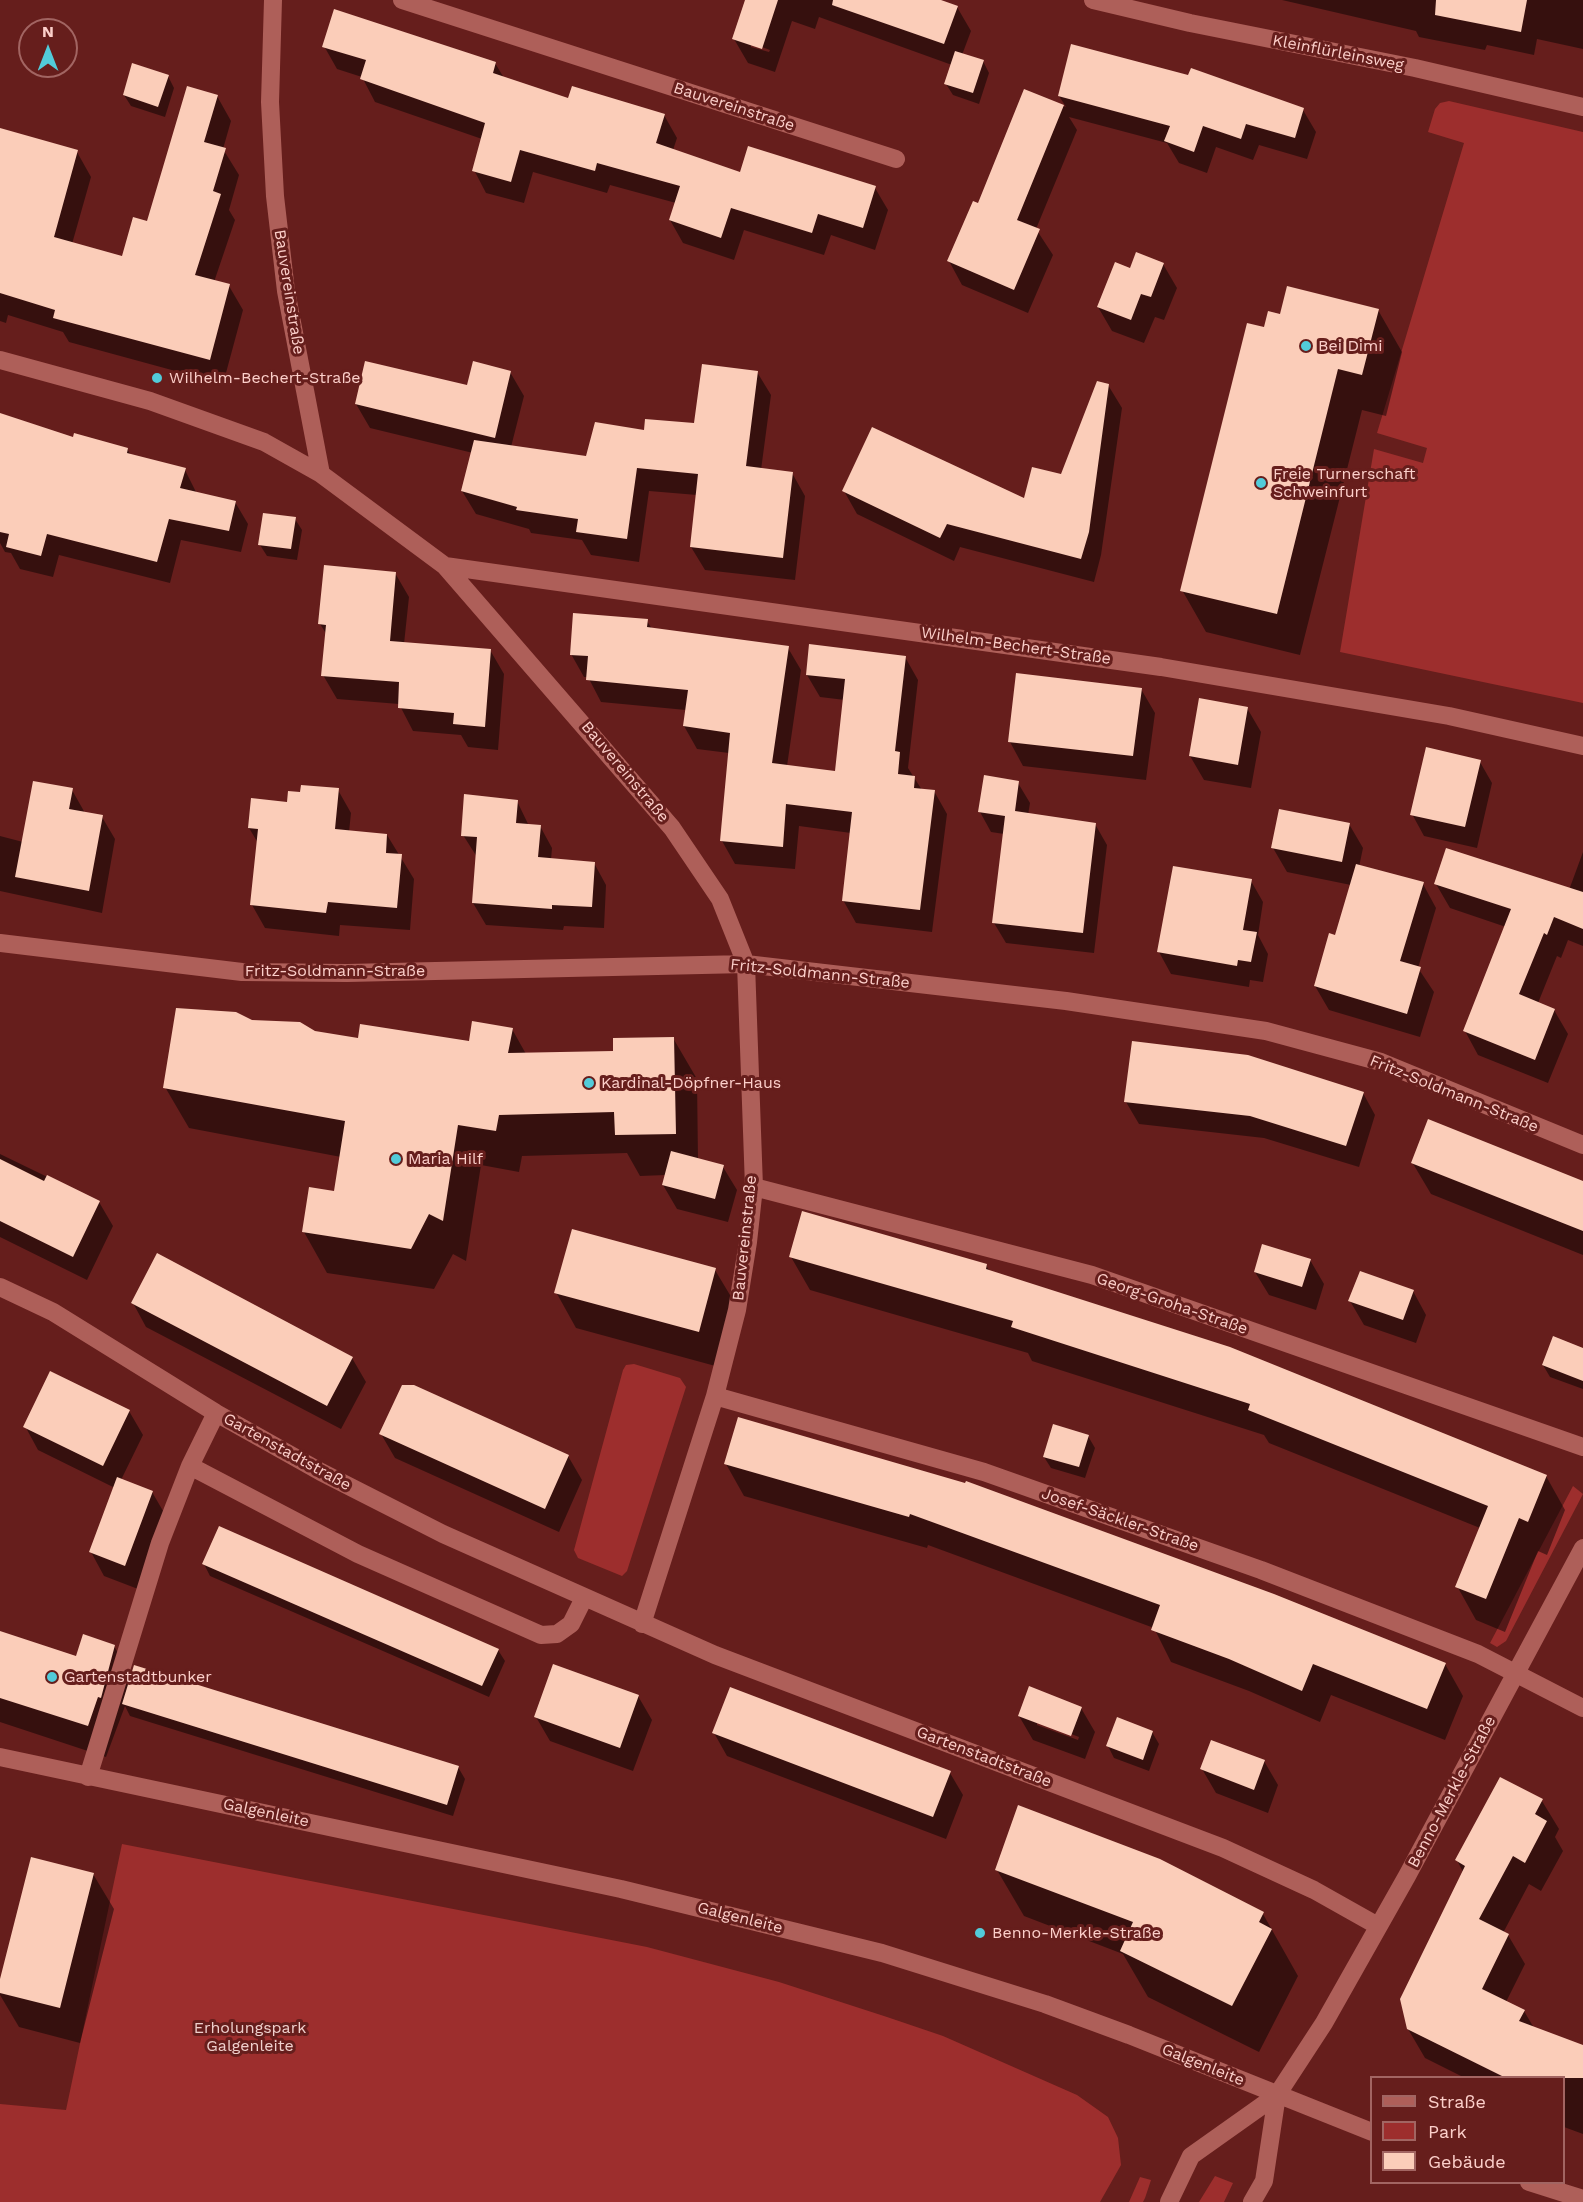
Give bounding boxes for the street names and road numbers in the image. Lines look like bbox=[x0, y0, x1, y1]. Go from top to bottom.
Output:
street label: Kleinflürleinsweg bbox=[1271, 31, 1405, 75]
street label: Bauvereinstraße bbox=[671, 78, 797, 136]
street label: Bauvereinstraße bbox=[270, 228, 308, 356]
street label: Wilhelm-Bechert-Straße bbox=[920, 623, 1112, 669]
street label: Bauvereinstraße bbox=[577, 717, 673, 827]
street label: Fritz-Soldmann-Straße bbox=[729, 955, 911, 993]
street label: Fritz-Soldmann-Straße bbox=[245, 961, 425, 981]
street label: Fritz-Soldmann-Straße bbox=[1367, 1051, 1541, 1137]
street label: Bauvereinstraße bbox=[729, 1174, 761, 1302]
street label: Georg-Groha-Straße bbox=[1094, 1269, 1250, 1339]
street label: Gartenstadtstraße bbox=[220, 1409, 354, 1495]
street label: Josef-Säckler-Straße bbox=[1039, 1484, 1201, 1556]
street label: Benno-Merkle-Straße bbox=[1404, 1713, 1500, 1871]
street label: Gartenstadtstraße bbox=[914, 1722, 1054, 1792]
street label: Galgenleite bbox=[221, 1795, 311, 1831]
street label: Galgenleite bbox=[695, 1898, 785, 1938]
street label: Galgenleite bbox=[1159, 2040, 1247, 2090]

